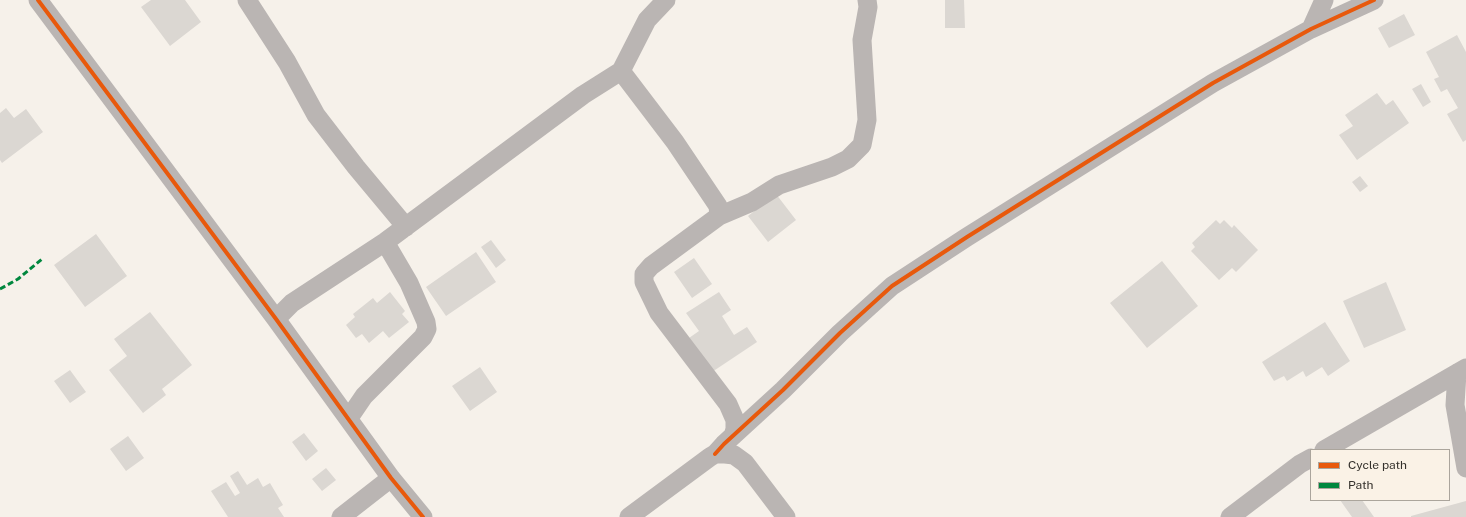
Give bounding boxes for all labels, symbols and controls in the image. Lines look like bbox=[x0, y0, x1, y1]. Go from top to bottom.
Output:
legend bbox=[1310, 449, 1450, 501]
text: Cycle path bbox=[1348, 458, 1407, 472]
text: Path bbox=[1348, 478, 1374, 492]

